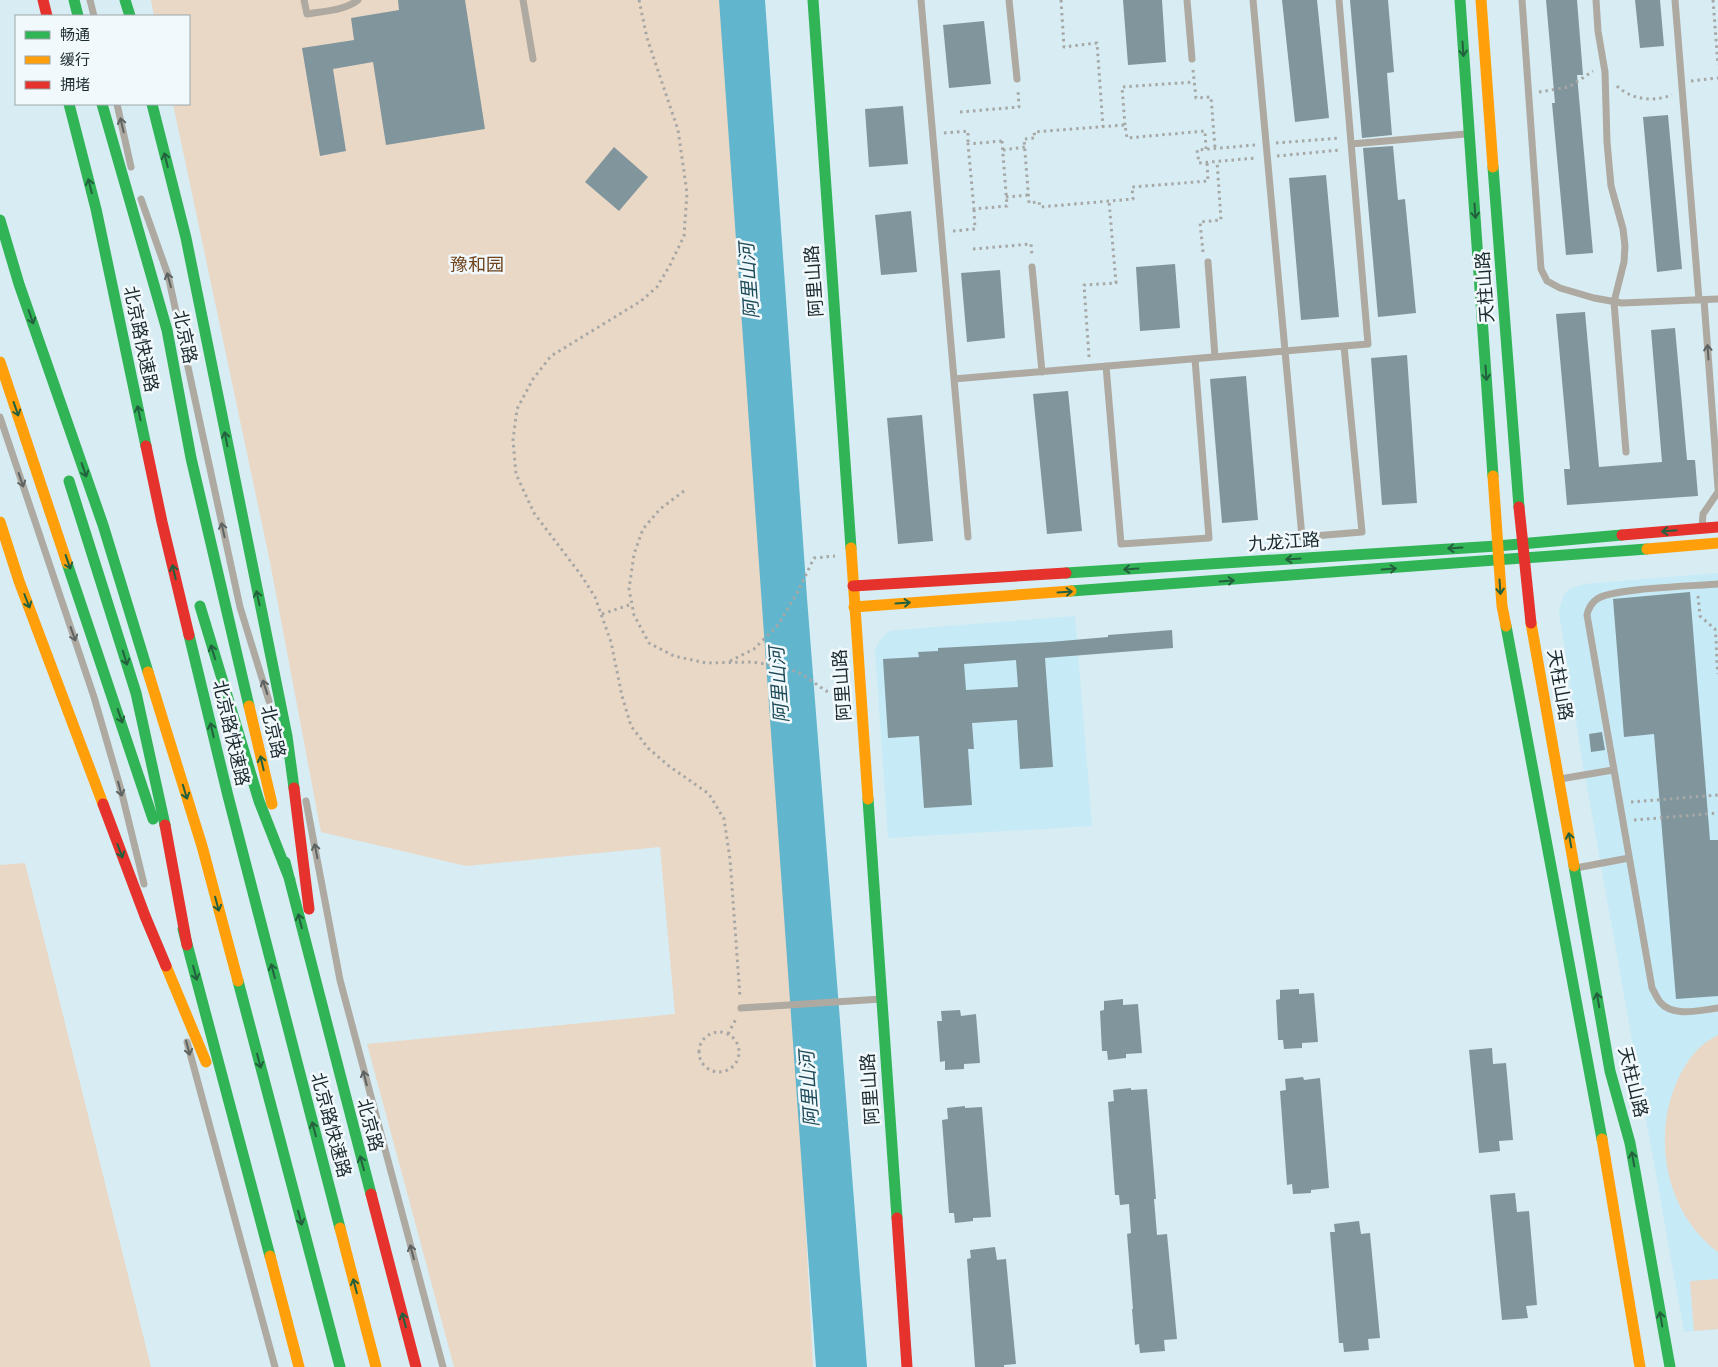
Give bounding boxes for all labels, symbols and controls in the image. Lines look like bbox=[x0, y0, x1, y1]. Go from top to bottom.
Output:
legend bbox=[15, 15, 190, 105]
text: 畅通 bbox=[60, 26, 90, 44]
one-way arrow bbox=[1459, 40, 1468, 56]
text: 缓行 bbox=[60, 51, 90, 69]
text: 拥堵 bbox=[60, 76, 90, 94]
one-way arrow bbox=[117, 117, 126, 133]
one-way arrow bbox=[161, 153, 170, 169]
one-way arrow bbox=[85, 178, 94, 194]
one-way arrow bbox=[1470, 202, 1479, 218]
water label: 阿里山河 bbox=[735, 238, 763, 320]
street label: 阿里山路 bbox=[801, 244, 827, 318]
street label: 天柱山路 bbox=[1472, 250, 1498, 324]
park label: 豫和园 bbox=[450, 254, 504, 276]
one-way arrow bbox=[164, 272, 174, 288]
street label: 北京路快速路 bbox=[119, 284, 163, 394]
street label: 北京路 bbox=[169, 308, 201, 366]
one-way arrow bbox=[27, 309, 36, 324]
one-way arrow bbox=[1703, 344, 1712, 360]
one-way arrow bbox=[1481, 365, 1490, 381]
one-way arrow bbox=[11, 400, 21, 416]
one-way arrow bbox=[134, 406, 143, 422]
one-way arrow bbox=[221, 431, 230, 447]
one-way arrow bbox=[80, 462, 89, 478]
one-way arrow bbox=[17, 471, 26, 487]
one-way arrow bbox=[218, 522, 227, 538]
one-way arrow bbox=[1662, 527, 1678, 536]
street label: 九龙江路 bbox=[1247, 529, 1321, 555]
one-way arrow bbox=[1447, 544, 1463, 553]
one-way arrow bbox=[64, 554, 73, 570]
one-way arrow bbox=[1285, 554, 1301, 563]
one-way arrow bbox=[169, 564, 178, 580]
one-way arrow bbox=[1123, 564, 1139, 573]
one-way arrow bbox=[1381, 565, 1397, 574]
one-way arrow bbox=[1219, 576, 1235, 585]
one-way arrow bbox=[1496, 579, 1505, 595]
one-way arrow bbox=[1057, 587, 1073, 597]
one-way arrow bbox=[253, 590, 263, 606]
one-way arrow bbox=[22, 593, 32, 608]
one-way arrow bbox=[895, 599, 911, 608]
one-way arrow bbox=[69, 625, 78, 641]
water label: 阿里山河 bbox=[765, 642, 793, 724]
one-way arrow bbox=[207, 644, 217, 660]
street label: 阿里山路 bbox=[829, 648, 855, 722]
street label: 天柱山路 bbox=[1543, 648, 1577, 722]
one-way arrow bbox=[121, 649, 131, 665]
street label: 北京路快速路 bbox=[208, 678, 254, 788]
one-way arrow bbox=[259, 679, 269, 695]
street label: 北京路 bbox=[256, 703, 290, 761]
one-way arrow bbox=[116, 708, 125, 724]
one-way arrow bbox=[207, 722, 216, 738]
one-way arrow bbox=[257, 755, 266, 771]
one-way arrow bbox=[116, 781, 126, 797]
one-way arrow bbox=[181, 784, 191, 800]
one-way arrow bbox=[1564, 833, 1574, 849]
one-way arrow bbox=[116, 843, 125, 859]
one-way arrow bbox=[310, 844, 320, 860]
one-way arrow bbox=[213, 895, 222, 911]
one-way arrow bbox=[295, 913, 304, 929]
one-way arrow bbox=[268, 964, 277, 980]
one-way arrow bbox=[190, 965, 200, 981]
one-way arrow bbox=[1592, 993, 1602, 1009]
one-way arrow bbox=[184, 1039, 193, 1055]
street label: 天柱山路 bbox=[1614, 1044, 1652, 1120]
water label: 阿里山河 bbox=[795, 1046, 823, 1128]
one-way arrow bbox=[254, 1052, 264, 1068]
street label: 阿里山路 bbox=[857, 1052, 883, 1126]
street label: 北京路快速路 bbox=[306, 1070, 356, 1180]
one-way arrow bbox=[360, 1071, 370, 1087]
street label: 北京路 bbox=[352, 1096, 388, 1154]
one-way arrow bbox=[309, 1121, 318, 1137]
one-way arrow bbox=[1628, 1151, 1638, 1167]
one-way arrow bbox=[357, 1155, 367, 1171]
one-way arrow bbox=[296, 1209, 306, 1225]
one-way arrow bbox=[406, 1245, 416, 1261]
one-way arrow bbox=[350, 1278, 359, 1294]
one-way arrow bbox=[1656, 1311, 1666, 1327]
one-way arrow bbox=[399, 1312, 408, 1328]

